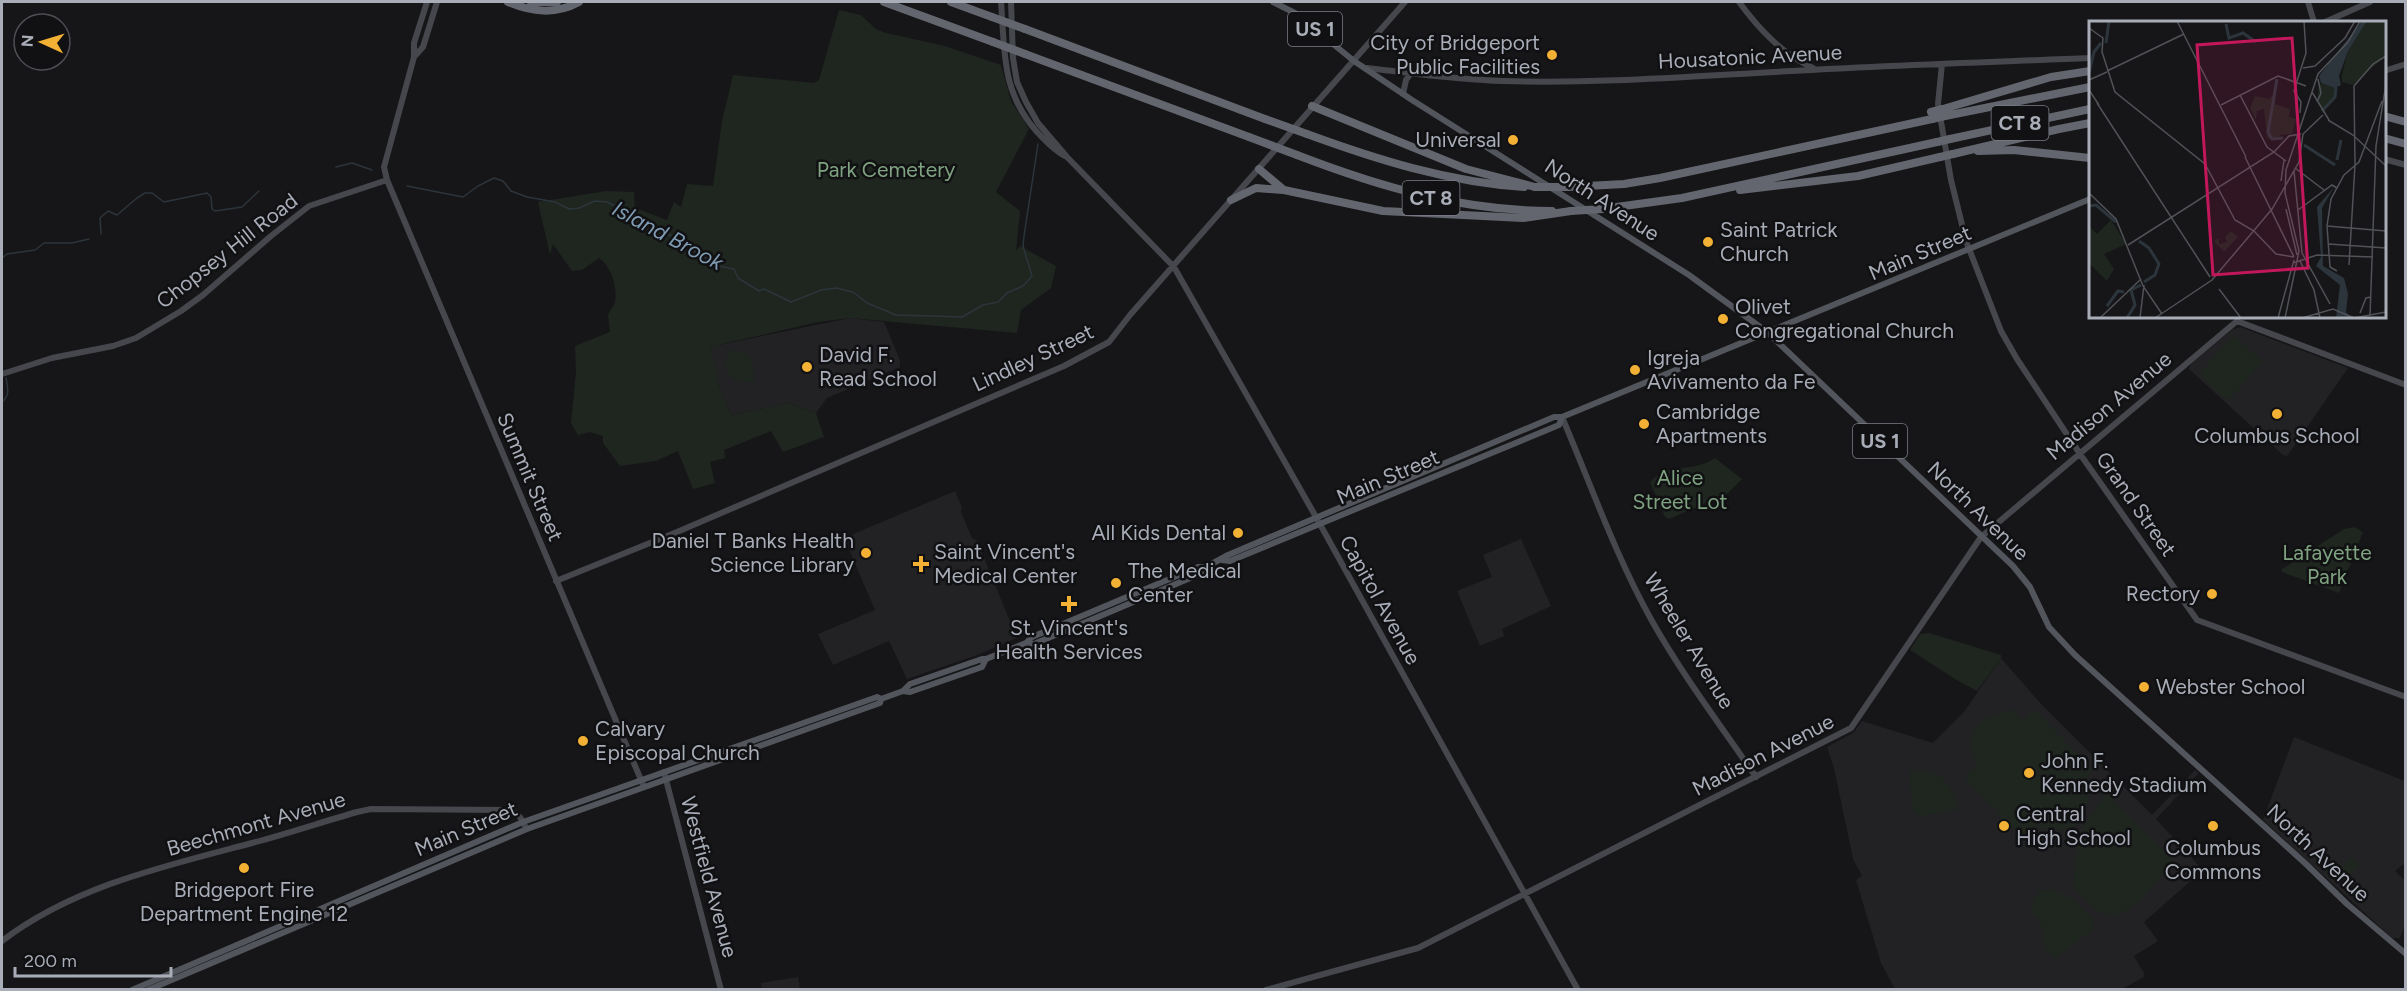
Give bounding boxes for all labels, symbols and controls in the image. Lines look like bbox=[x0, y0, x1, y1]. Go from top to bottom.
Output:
north arrow bbox=[12, 12, 72, 72]
road number: US 1 bbox=[1288, 12, 1342, 46]
inset map bbox=[2089, 21, 2386, 318]
place label: City of Bridgeport Public Facilities bbox=[1370, 30, 1540, 79]
text: N bbox=[18, 34, 37, 48]
street label: Housatonic Avenue bbox=[1657, 39, 1843, 74]
marker: City of Bridgeport Public Facilities bbox=[1545, 48, 1559, 62]
road number: CT 8 bbox=[1992, 106, 2048, 140]
place label: Universal bbox=[1415, 127, 1501, 152]
marker: Universal bbox=[1506, 133, 1520, 147]
street label: North Avenue bbox=[1540, 153, 1664, 246]
park label: Park Cemetery bbox=[817, 157, 955, 182]
road number: CT 8 bbox=[1402, 181, 1460, 215]
street label: Chopsey Hill Road bbox=[151, 188, 302, 313]
water label: Island Brook bbox=[608, 195, 729, 277]
place label: Saint Patrick Church bbox=[1720, 217, 1838, 266]
street label: Main Street bbox=[1865, 220, 1975, 285]
marker: Saint Patrick Church bbox=[1701, 235, 1715, 249]
place label: Olivet Congregational Church bbox=[1735, 294, 1954, 343]
marker: Olivet Congregational Church bbox=[1716, 312, 1730, 326]
street label: Lindley Street bbox=[968, 319, 1097, 396]
place label: David F. Read School bbox=[819, 342, 937, 391]
place label: Igreja Avivamento da Fe bbox=[1647, 345, 1815, 394]
street label: Madison Avenue bbox=[2041, 346, 2176, 465]
marker: David F. Read School bbox=[800, 360, 814, 374]
marker: Igreja Avivamento da Fe bbox=[1628, 363, 1642, 377]
place label: Cambridge Apartments bbox=[1656, 399, 1767, 448]
marker: Columbus School bbox=[2270, 407, 2284, 421]
street label: Summit Street bbox=[492, 409, 569, 545]
marker: Cambridge Apartments bbox=[1637, 417, 1651, 431]
place label: Columbus School bbox=[2194, 423, 2360, 448]
road number: US 1 bbox=[1853, 424, 1907, 458]
street label: Main Street bbox=[1333, 444, 1443, 509]
street label: Grand Street bbox=[2091, 447, 2182, 561]
street label: North Avenue bbox=[1922, 456, 2034, 565]
park label: Alice Street Lot bbox=[1632, 465, 1728, 514]
place label: All Kids Dental bbox=[1092, 520, 1226, 545]
marker: All Kids Dental bbox=[1231, 526, 1245, 540]
place label: Daniel T Banks Health Science Library bbox=[652, 528, 854, 577]
street label: Capitol Avenue bbox=[1335, 531, 1426, 669]
place label: Saint Vincent's Medical Center bbox=[934, 539, 1077, 588]
park label: Lafayette Park bbox=[2282, 540, 2372, 589]
marker: Daniel T Banks Health Science Library bbox=[859, 546, 873, 560]
marker: Saint Vincent's Medical Center bbox=[912, 555, 930, 573]
place label: The Medical Center bbox=[1128, 558, 1241, 607]
street label: Wheeler Avenue bbox=[1639, 568, 1740, 713]
marker: The Medical Center bbox=[1109, 576, 1123, 590]
place label: Rectory bbox=[2126, 581, 2200, 606]
marker: Rectory bbox=[2205, 587, 2219, 601]
marker: St. Vincent's Health Services bbox=[1060, 595, 1078, 613]
place label: St. Vincent's Health Services bbox=[995, 615, 1143, 664]
place label: Webster School bbox=[2156, 674, 2305, 699]
marker: Webster School bbox=[2137, 680, 2151, 694]
street label: Madison Avenue bbox=[1688, 708, 1838, 801]
place label: Calvary Episcopal Church bbox=[595, 716, 760, 765]
marker: Calvary Episcopal Church bbox=[576, 734, 590, 748]
place label: John F. Kennedy Stadium bbox=[2041, 748, 2207, 797]
marker: John F. Kennedy Stadium bbox=[2022, 766, 2036, 780]
street label: Beechmont Avenue bbox=[164, 786, 348, 861]
street label: Westfield Avenue bbox=[676, 794, 743, 960]
street label: Main Street bbox=[411, 796, 521, 861]
street label: North Avenue bbox=[2262, 799, 2375, 907]
place label: Central High School bbox=[2016, 801, 2131, 850]
marker: Central High School bbox=[1997, 819, 2011, 833]
marker: Columbus Commons bbox=[2206, 819, 2220, 833]
place label: Columbus Commons bbox=[2165, 835, 2261, 884]
marker: Bridgeport Fire Department Engine 12 bbox=[237, 861, 251, 875]
place label: Bridgeport Fire Department Engine 12 bbox=[140, 877, 348, 926]
scale bar bbox=[15, 940, 171, 978]
text: 200 m bbox=[24, 950, 77, 972]

